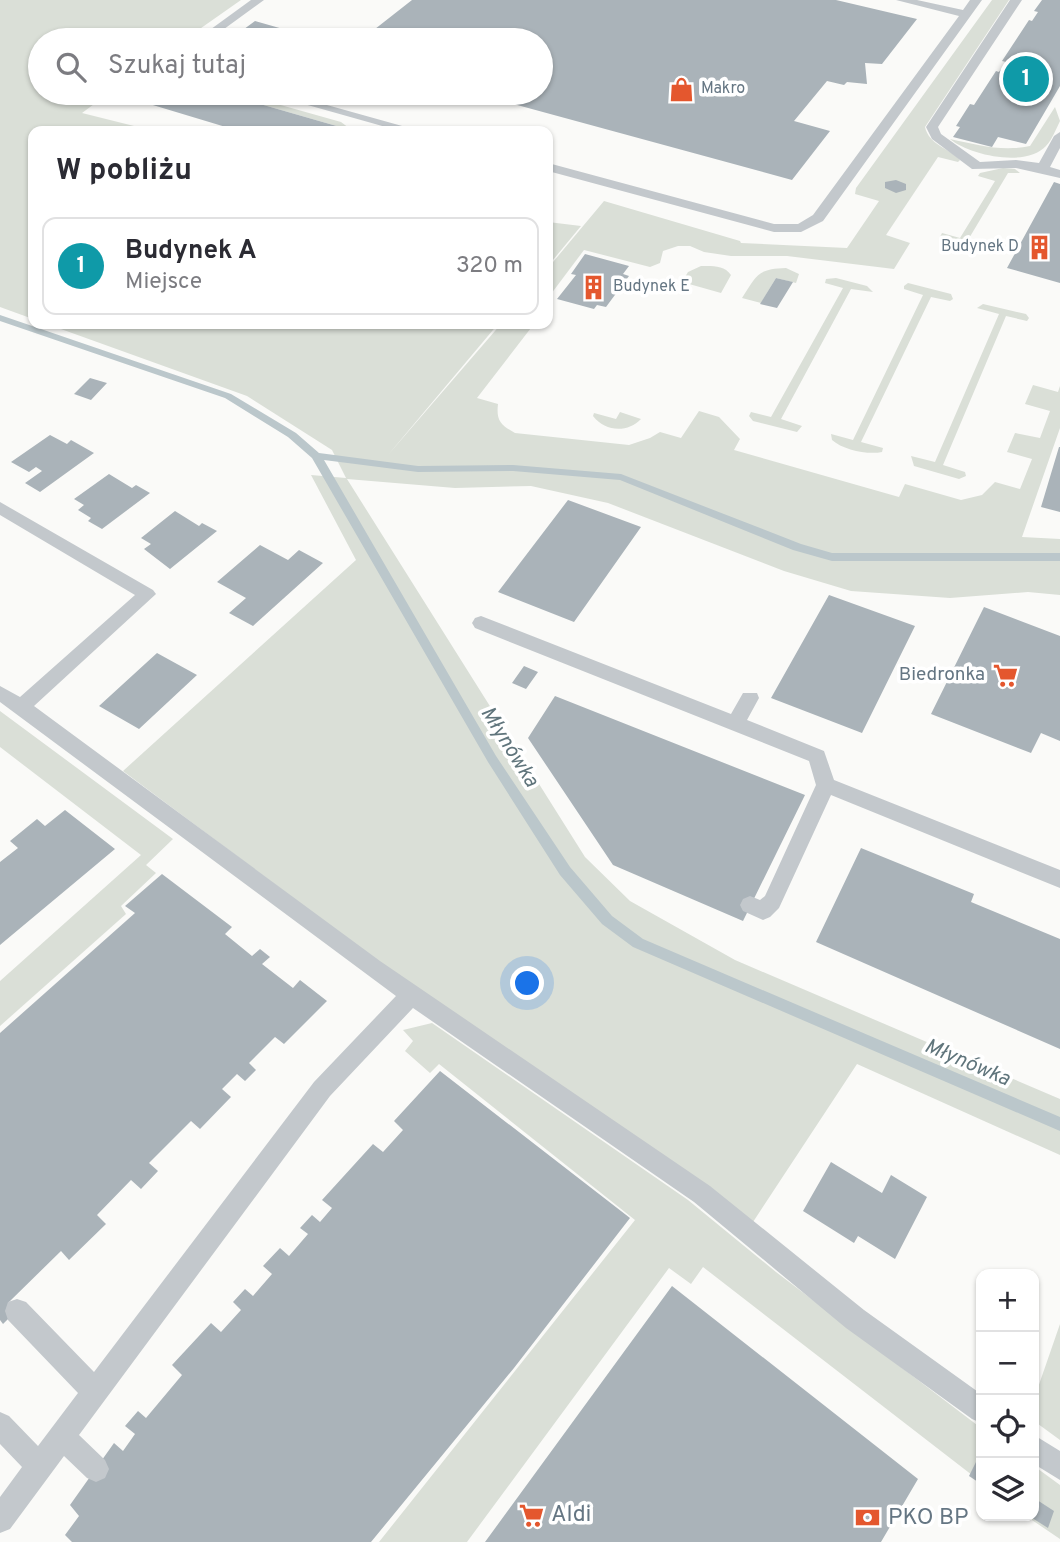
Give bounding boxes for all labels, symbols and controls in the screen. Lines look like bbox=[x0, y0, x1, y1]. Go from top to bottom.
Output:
search box bbox=[28, 28, 553, 105]
icon: search bbox=[52, 48, 90, 86]
text: Szukaj tutaj bbox=[108, 50, 246, 83]
pin: 1 bbox=[1003, 53, 1049, 105]
shop icon: Makro bbox=[667, 75, 695, 103]
place label: Makro bbox=[701, 79, 745, 99]
text: W pobliżu bbox=[56, 153, 192, 190]
building icon: Budynek D bbox=[1025, 233, 1053, 261]
text: Budynek A bbox=[125, 235, 257, 268]
place label: Budynek D bbox=[941, 237, 1019, 257]
text: 1 bbox=[76, 252, 86, 281]
text: 320 m bbox=[456, 252, 523, 281]
text: Miejsce bbox=[125, 268, 202, 297]
building icon: Budynek E bbox=[579, 273, 607, 301]
place label: Budynek E bbox=[613, 277, 690, 297]
supermarket icon: Biedronka bbox=[991, 661, 1019, 689]
place label: Biedronka bbox=[899, 663, 985, 687]
water label: Młynówka bbox=[474, 702, 544, 793]
your location bbox=[510, 966, 544, 1000]
water label: Młynówka bbox=[920, 1033, 1014, 1093]
map controls bbox=[976, 1269, 1039, 1521]
button: + bbox=[976, 1269, 1039, 1332]
button: − bbox=[976, 1332, 1039, 1395]
button: locate bbox=[976, 1395, 1039, 1458]
button: layers bbox=[976, 1458, 1039, 1521]
supermarket icon: Aldi bbox=[517, 1501, 545, 1529]
place label: Aldi bbox=[551, 1501, 591, 1530]
bank icon: PKO BP bbox=[854, 1504, 882, 1532]
place label: PKO BP bbox=[888, 1504, 968, 1533]

